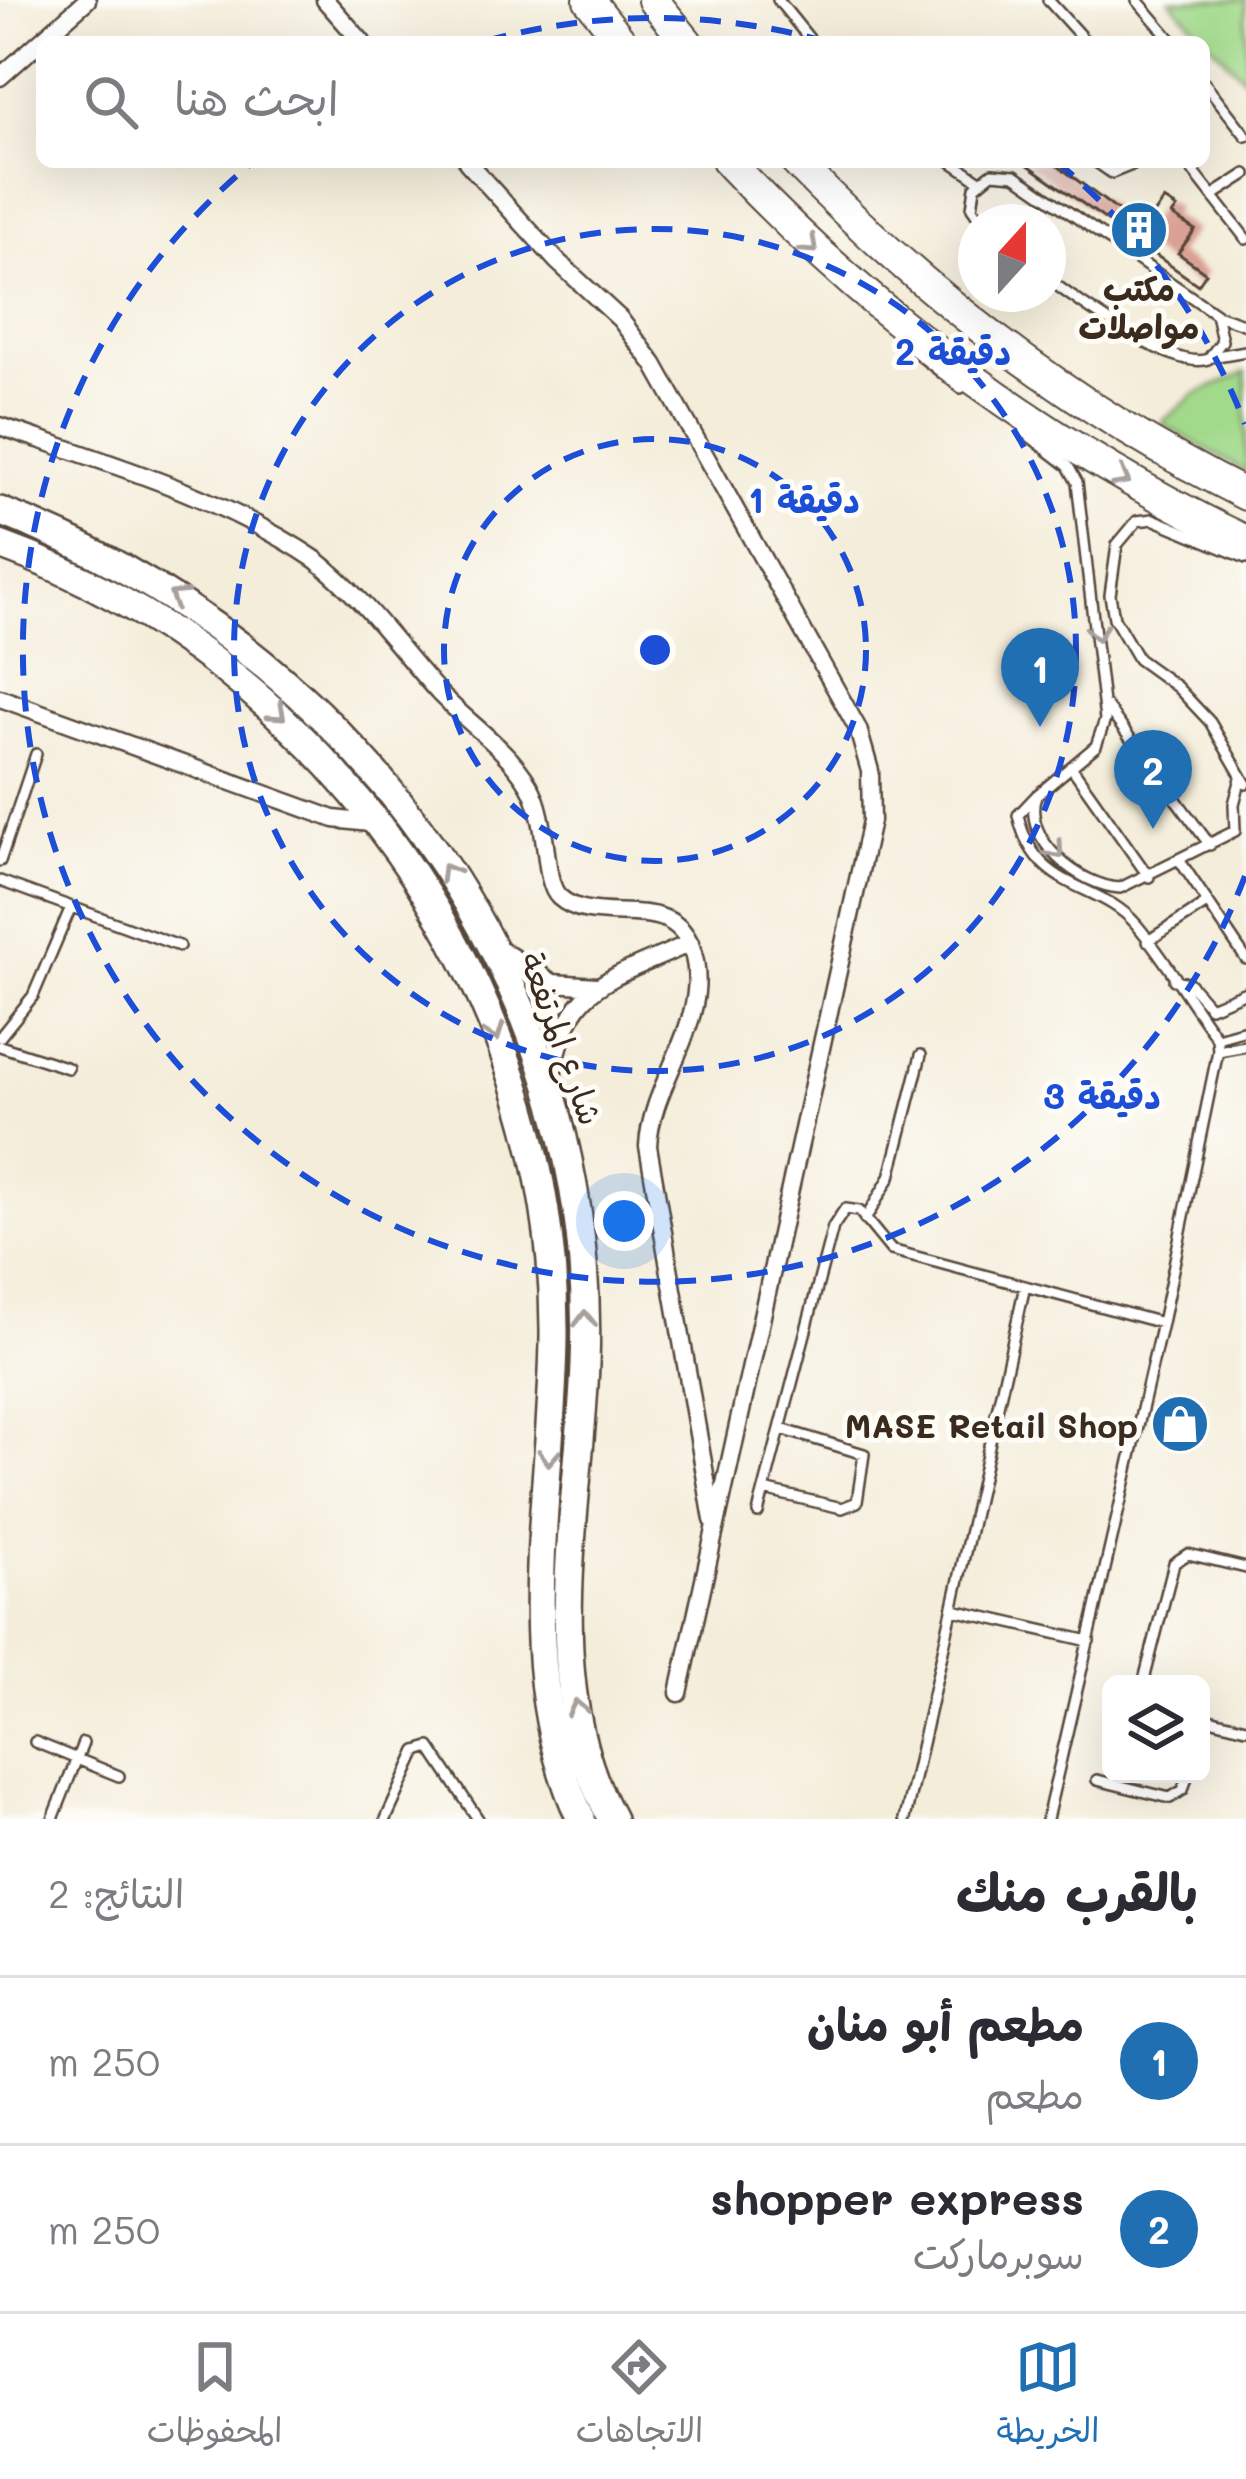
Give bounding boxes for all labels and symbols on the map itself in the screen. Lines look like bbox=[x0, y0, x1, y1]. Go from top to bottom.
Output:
building icon: مكتب مواصلات bbox=[1108, 199, 1170, 261]
north arrow bbox=[958, 204, 1066, 312]
one-way arrow bbox=[796, 231, 818, 253]
place label: مكتب مواصلات bbox=[1079, 266, 1199, 349]
text: 2 دقيقة bbox=[895, 327, 1011, 374]
one-way arrow bbox=[1109, 464, 1130, 487]
text: 1 دقيقة bbox=[748, 475, 860, 522]
one-way arrow bbox=[168, 589, 190, 611]
one-way arrow bbox=[1083, 623, 1109, 643]
pin: 1 bbox=[1001, 628, 1079, 727]
centre of rings bbox=[634, 629, 676, 671]
one-way arrow bbox=[264, 699, 286, 721]
pin: 2 bbox=[1114, 730, 1192, 829]
one-way arrow bbox=[1041, 837, 1063, 859]
one-way arrow bbox=[439, 863, 462, 885]
street label: شارع المرتفعة bbox=[508, 946, 614, 1132]
one-way arrow bbox=[481, 1021, 505, 1042]
text: 3 دقيقة bbox=[1043, 1071, 1161, 1118]
your location bbox=[594, 1191, 654, 1251]
one-way arrow bbox=[572, 1309, 598, 1327]
shop icon: MASE Retail Shop bbox=[1149, 1393, 1211, 1455]
place label: MASE Retail Shop bbox=[845, 1403, 1138, 1446]
one-way arrow bbox=[536, 1448, 562, 1467]
one-way arrow bbox=[565, 1698, 590, 1718]

